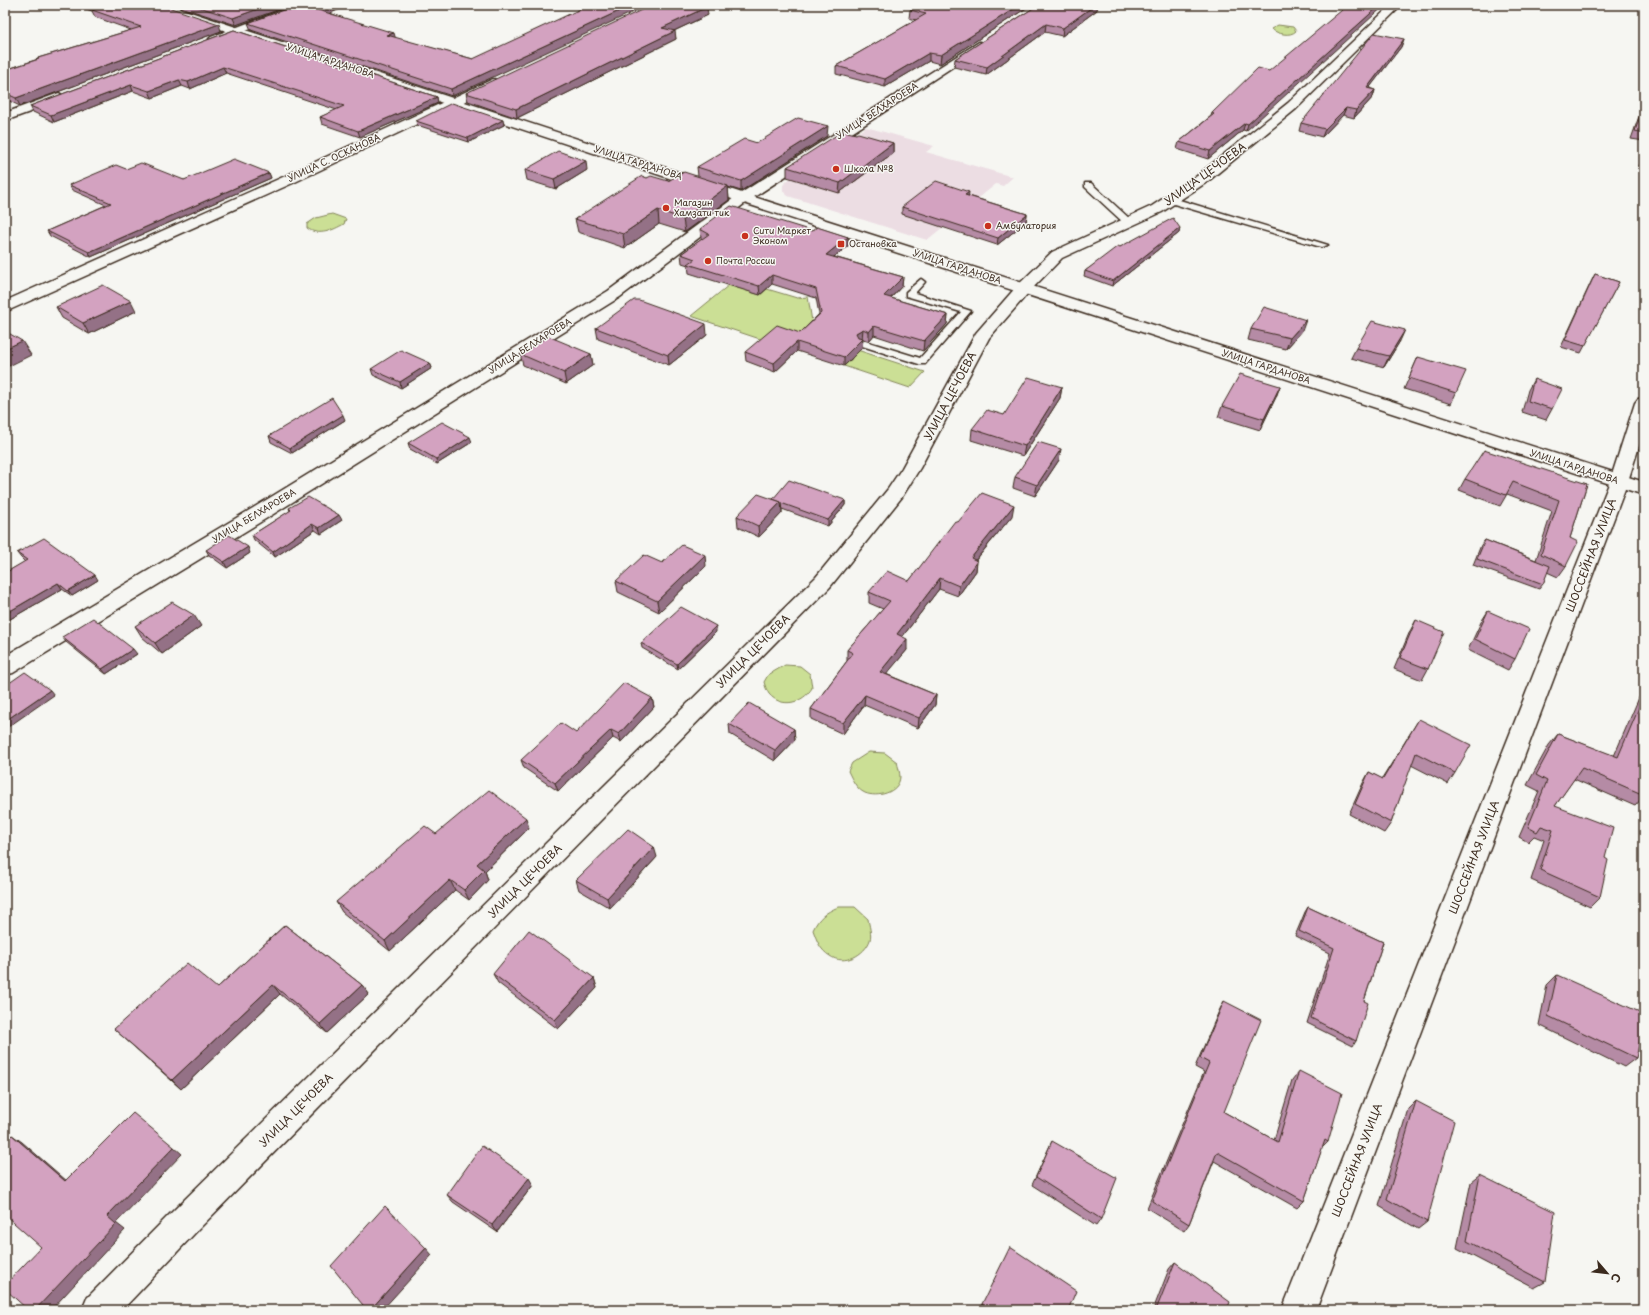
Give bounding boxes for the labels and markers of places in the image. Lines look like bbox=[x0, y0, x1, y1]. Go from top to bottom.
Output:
place label: Школа №8 bbox=[844, 161, 894, 175]
marker: Школа №8 bbox=[831, 164, 841, 174]
place label: Магазин Хамзати тик bbox=[674, 195, 730, 219]
marker: Магазин Хамзати тик bbox=[661, 203, 671, 213]
place label: Амбулатория bbox=[996, 218, 1056, 232]
marker: Амбулатория bbox=[983, 221, 993, 231]
place label: Сити Маркет Эконом bbox=[753, 223, 811, 247]
marker: Сити Маркет Эконом bbox=[740, 231, 750, 241]
place label: Остановка bbox=[849, 236, 897, 250]
marker: Остановка bbox=[836, 239, 846, 249]
place label: Почта России bbox=[716, 253, 775, 267]
marker: Почта России bbox=[703, 256, 713, 266]

